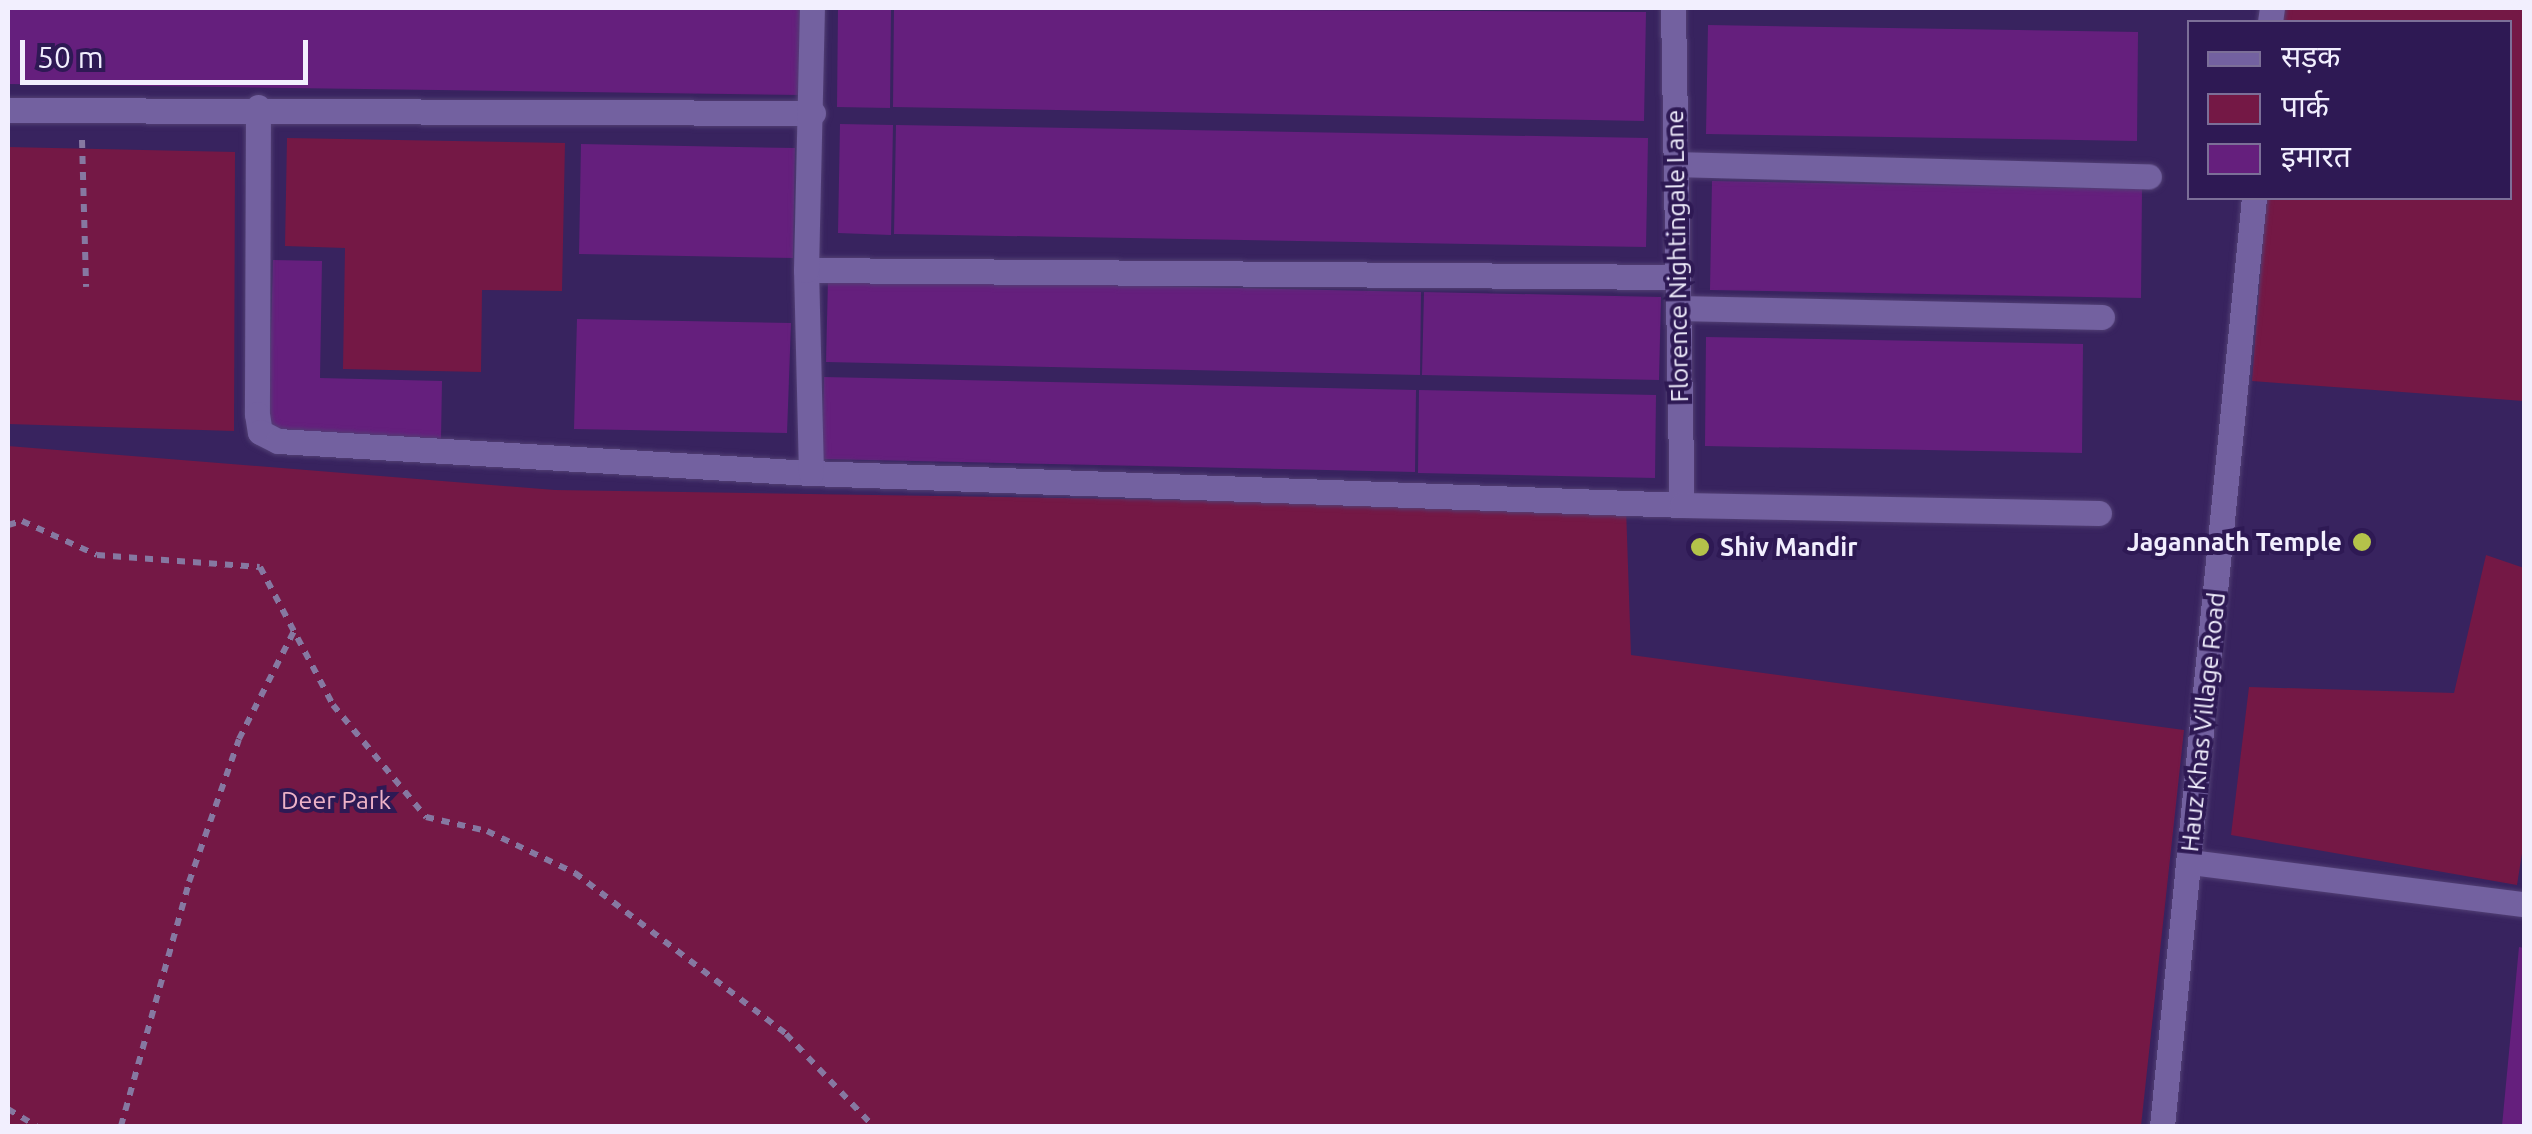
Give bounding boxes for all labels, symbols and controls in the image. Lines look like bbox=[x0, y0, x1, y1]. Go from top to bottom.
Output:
scale bar bbox=[25, 20, 312, 82]
legend bbox=[2187, 20, 2512, 200]
text: सड़क bbox=[2281, 39, 2340, 73]
text: 50 m bbox=[37, 40, 104, 74]
text: पार्क bbox=[2281, 89, 2329, 123]
street label: Florence Nightingale Lane bbox=[1659, 109, 1695, 403]
text: इमारत bbox=[2281, 139, 2351, 173]
place label: Jagannath Temple bbox=[2127, 527, 2342, 557]
marker: Jagannath Temple bbox=[2351, 531, 2373, 553]
place label: Shiv Mandir bbox=[1720, 532, 1857, 562]
marker: Shiv Mandir bbox=[1689, 536, 1711, 558]
street label: Hauz Khas Village Road bbox=[2174, 591, 2232, 853]
park label: Deer Park bbox=[281, 785, 391, 815]

